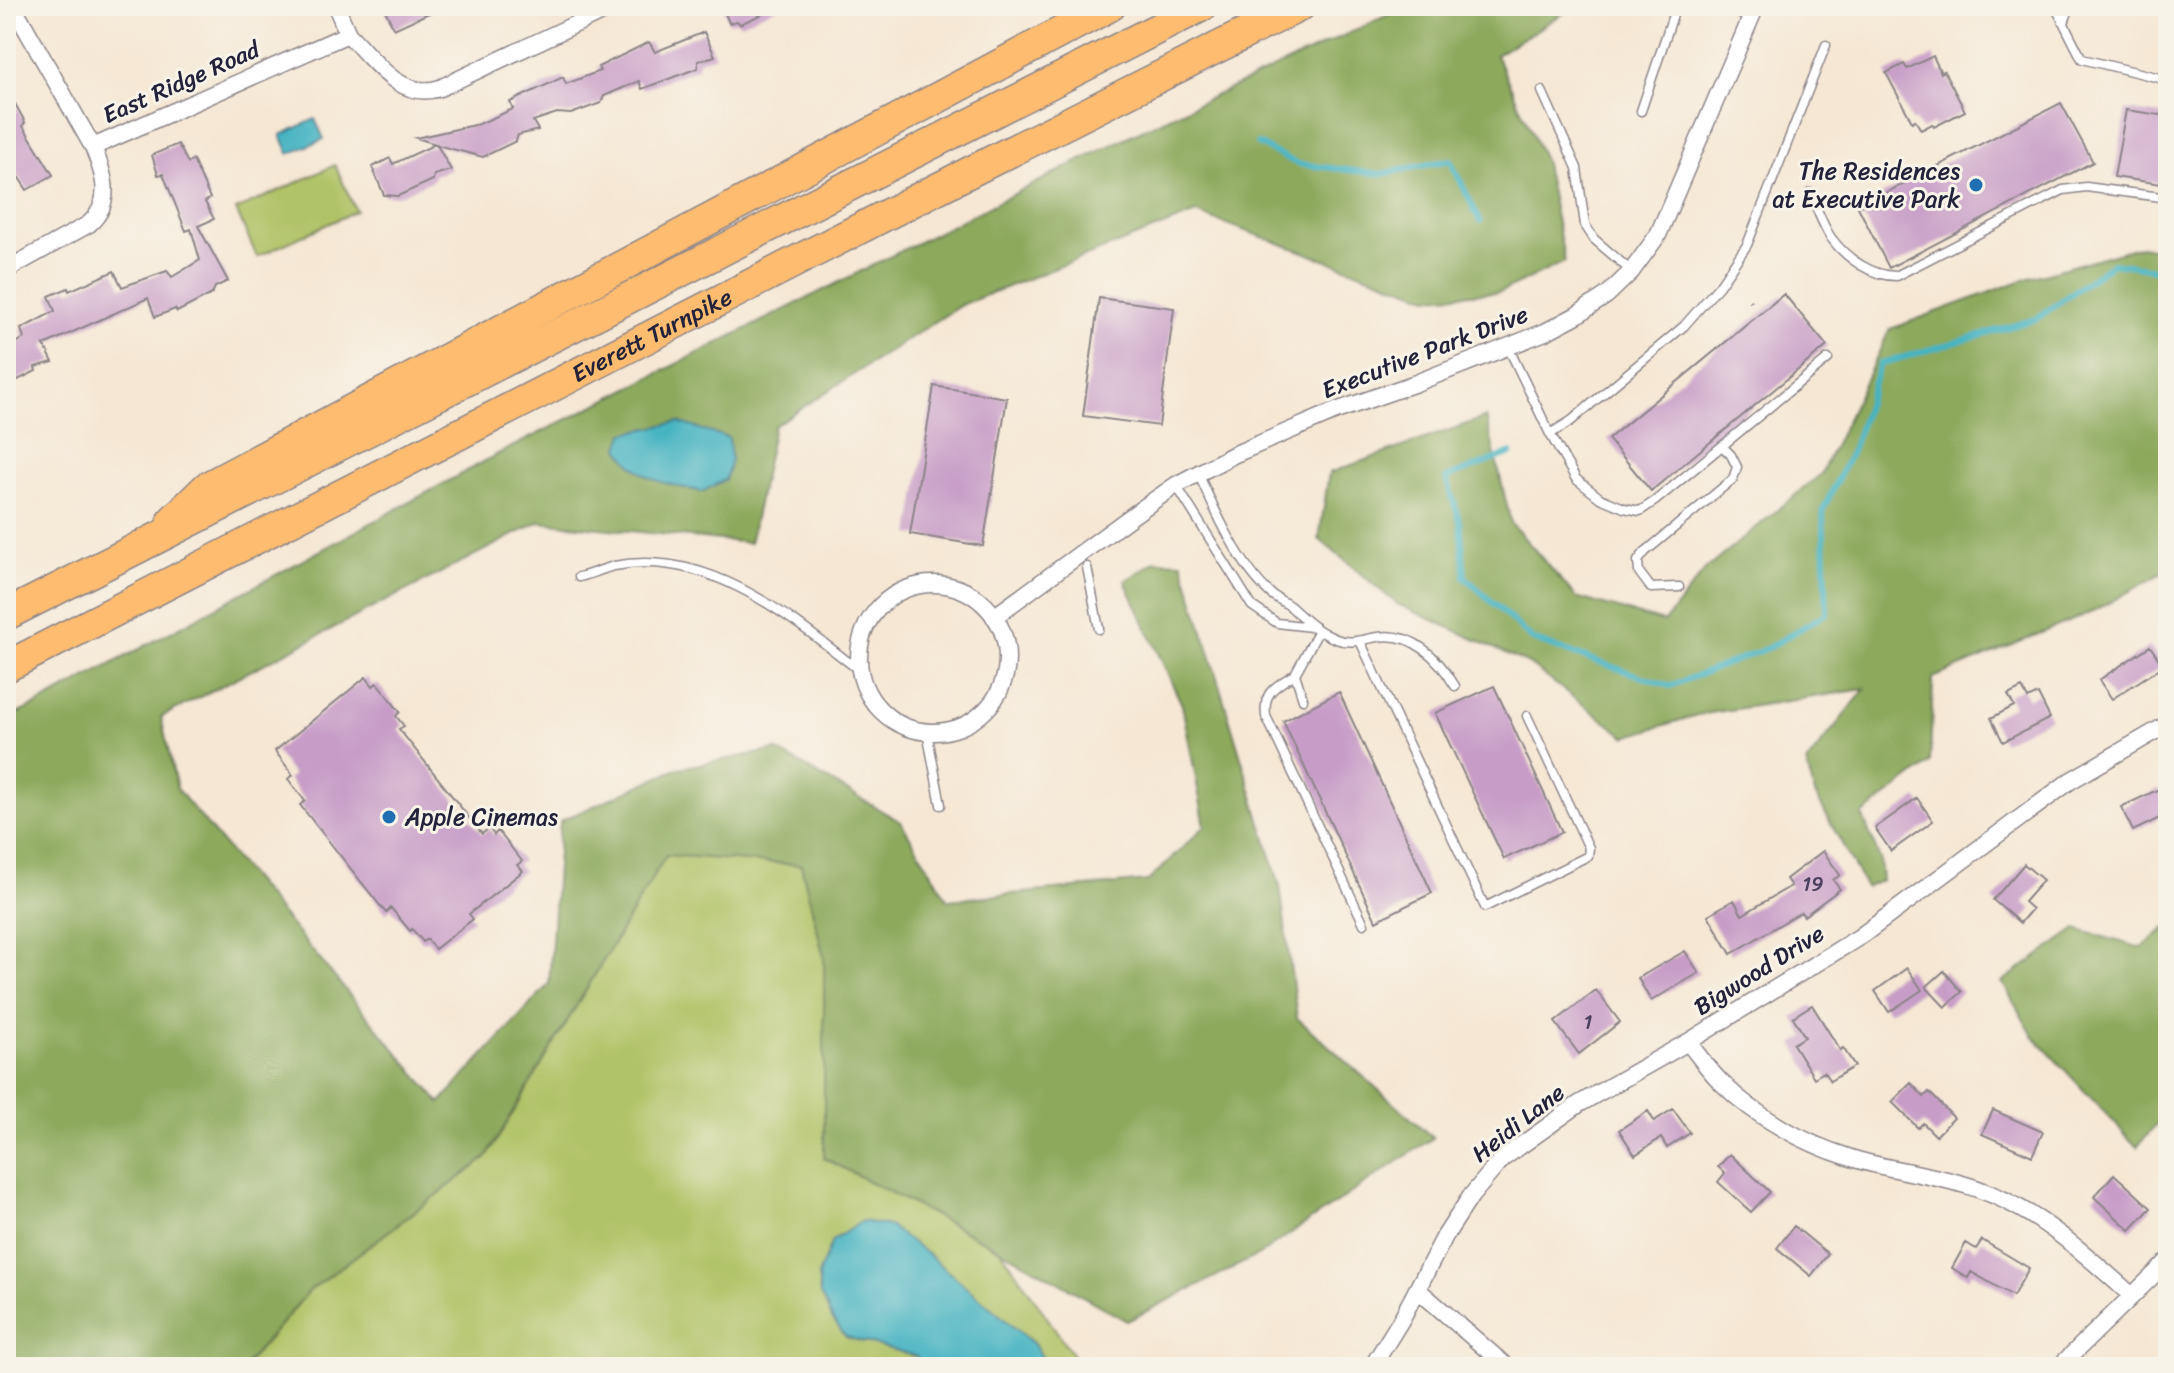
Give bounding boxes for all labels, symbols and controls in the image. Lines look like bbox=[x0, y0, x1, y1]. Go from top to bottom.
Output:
street label: East Ridge Road bbox=[96, 28, 268, 135]
place label: The Residences at Executive Park bbox=[1772, 150, 1960, 220]
marker: The Residences at Executive Park bbox=[1967, 176, 1985, 194]
street label: Everett Turnpike bbox=[564, 276, 740, 394]
street label: Executive Park Drive bbox=[1315, 293, 1535, 411]
place label: Apple Cinemas bbox=[404, 796, 558, 838]
marker: Apple Cinemas bbox=[380, 808, 398, 826]
house number: 19 bbox=[1803, 867, 1823, 902]
street label: Bigwood Drive bbox=[1685, 913, 1833, 1027]
house number: 1 bbox=[1584, 1005, 1592, 1040]
street label: Heidi Lane bbox=[1462, 1073, 1574, 1173]

